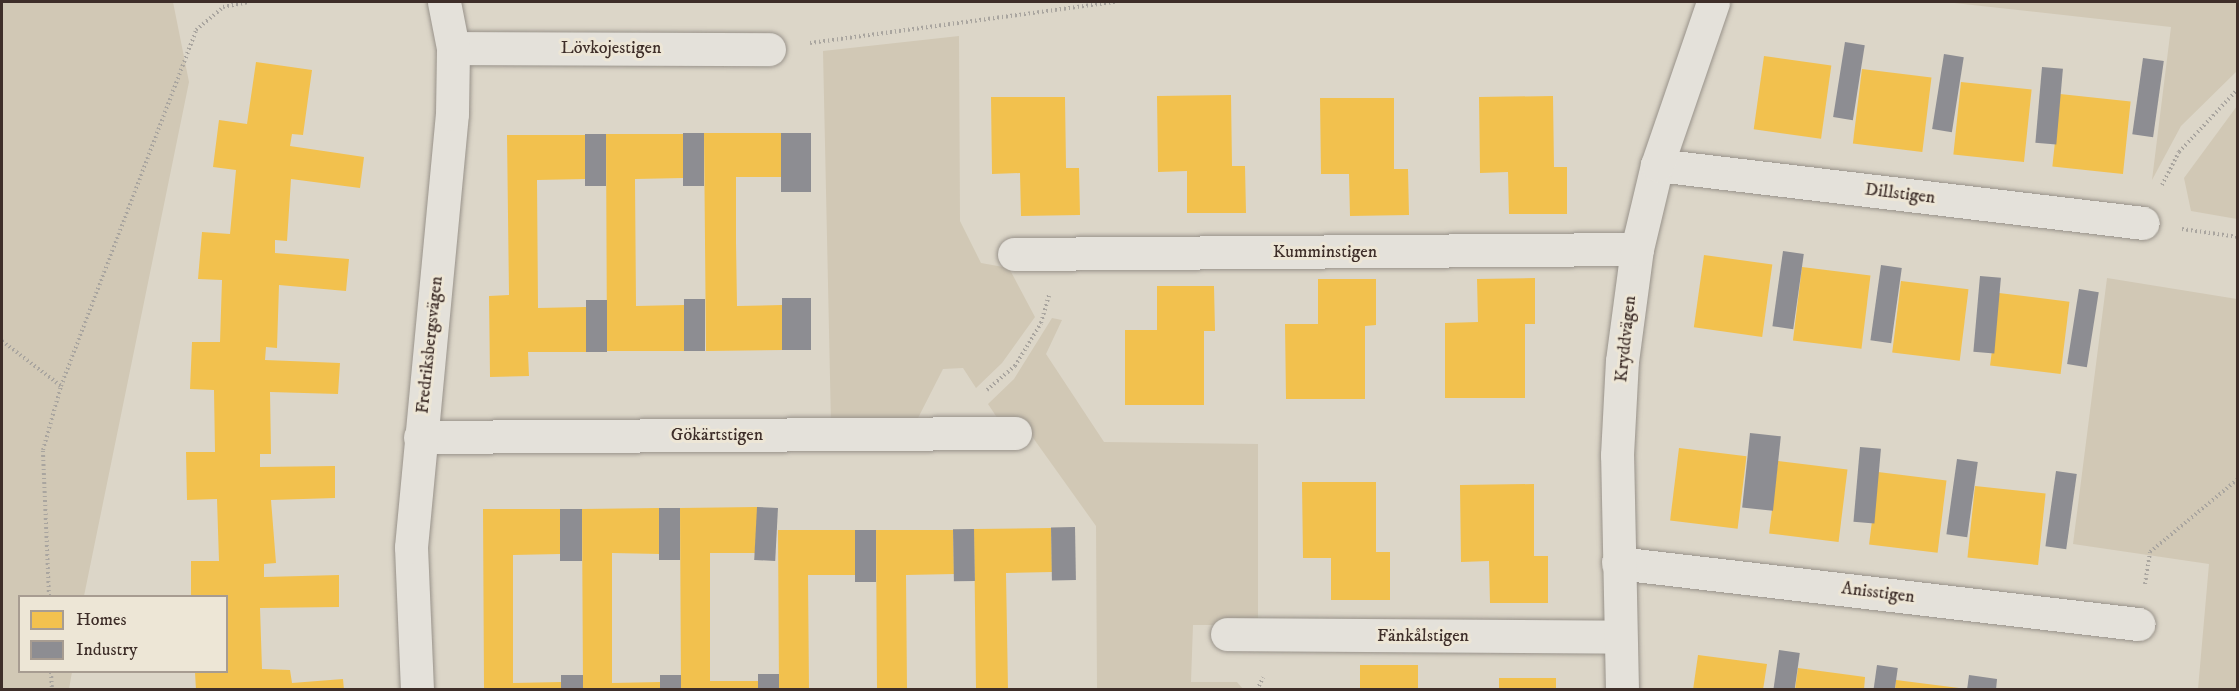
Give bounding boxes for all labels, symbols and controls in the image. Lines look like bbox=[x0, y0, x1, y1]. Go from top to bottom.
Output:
street label: Lövkojestigen bbox=[561, 37, 661, 59]
street label: Dillstigen bbox=[1863, 179, 1937, 209]
street label: Kumminstigen bbox=[1273, 241, 1377, 263]
street label: Fredriksbergsvägen bbox=[412, 275, 448, 415]
street label: Kryddvägen bbox=[1611, 295, 1641, 383]
street label: Gökärtstigen bbox=[671, 424, 763, 446]
street label: Anisstigen bbox=[1840, 578, 1916, 608]
legend bbox=[18, 595, 228, 673]
text: Homes bbox=[76, 609, 127, 631]
street label: Fänkålstigen bbox=[1377, 625, 1469, 647]
text: Industry bbox=[76, 639, 137, 661]

